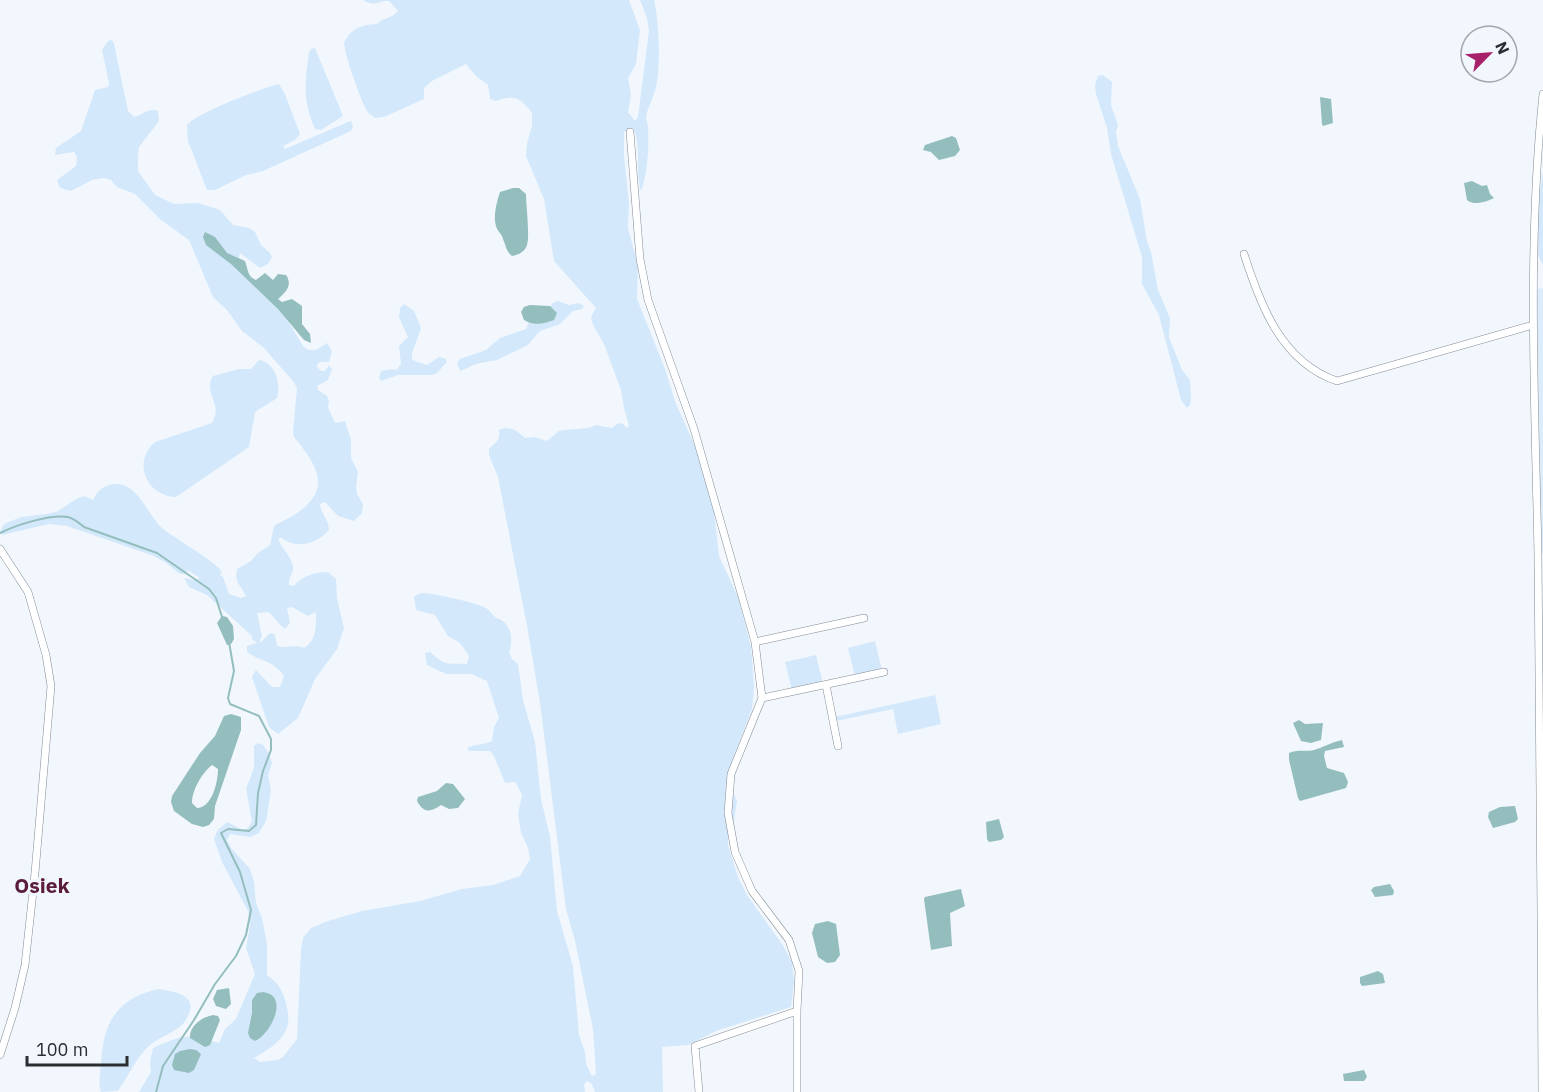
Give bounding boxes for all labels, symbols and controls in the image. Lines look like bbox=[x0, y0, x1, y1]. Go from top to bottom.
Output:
north arrow bbox=[1459, 24, 1519, 84]
text: N bbox=[1491, 38, 1514, 57]
district label: Osiek bbox=[14, 871, 71, 899]
scale bar bbox=[27, 1029, 128, 1067]
text: 100 m bbox=[36, 1038, 88, 1061]

